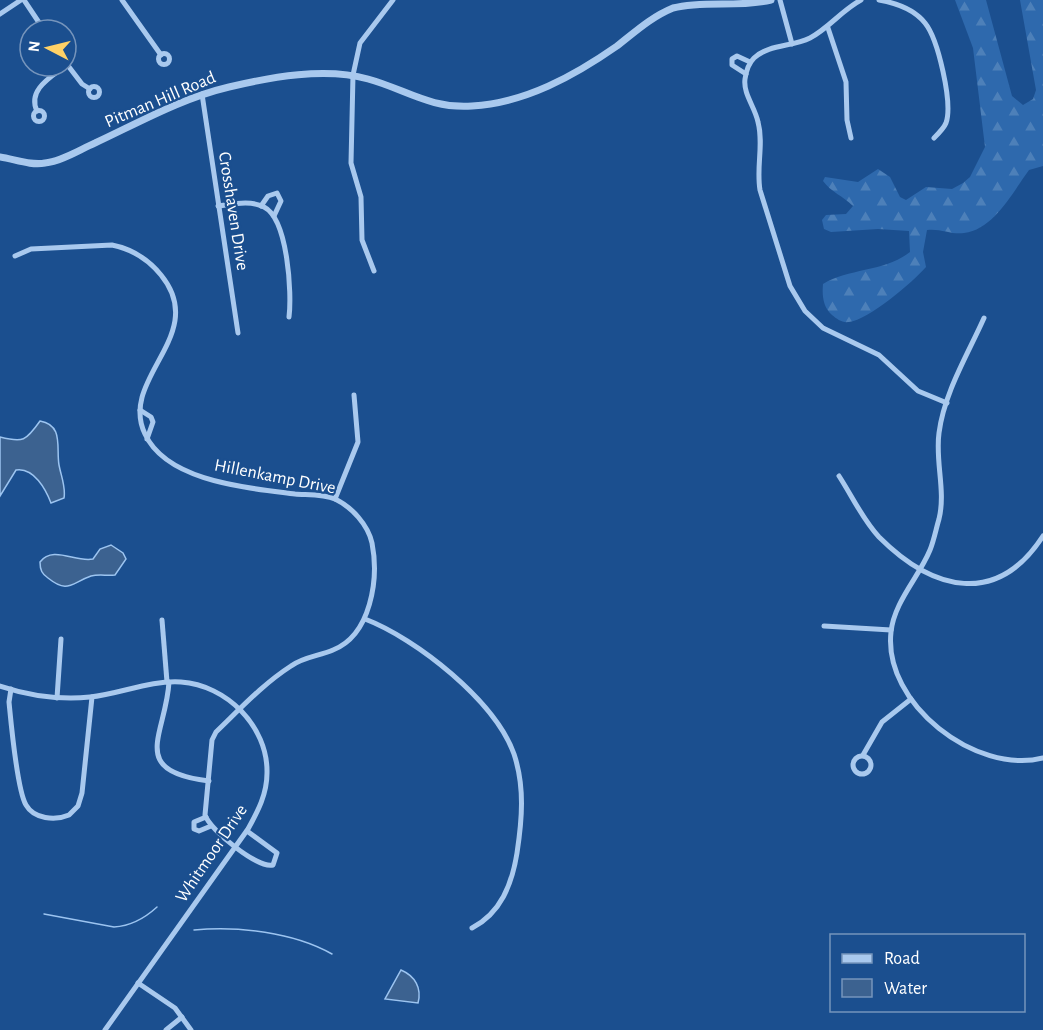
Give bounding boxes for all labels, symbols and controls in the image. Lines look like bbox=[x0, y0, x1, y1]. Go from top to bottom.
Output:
north arrow bbox=[18, 18, 78, 78]
text: N bbox=[25, 40, 43, 53]
street label: Pitman Hill Road bbox=[102, 68, 218, 131]
street label: Crosshaven Drive bbox=[215, 151, 251, 272]
street label: Hillenkamp Drive bbox=[213, 456, 337, 498]
street label: Whitmoor Drive bbox=[173, 801, 251, 906]
legend bbox=[830, 934, 1025, 1012]
text: Road bbox=[884, 950, 920, 968]
text: Water bbox=[884, 980, 927, 998]

